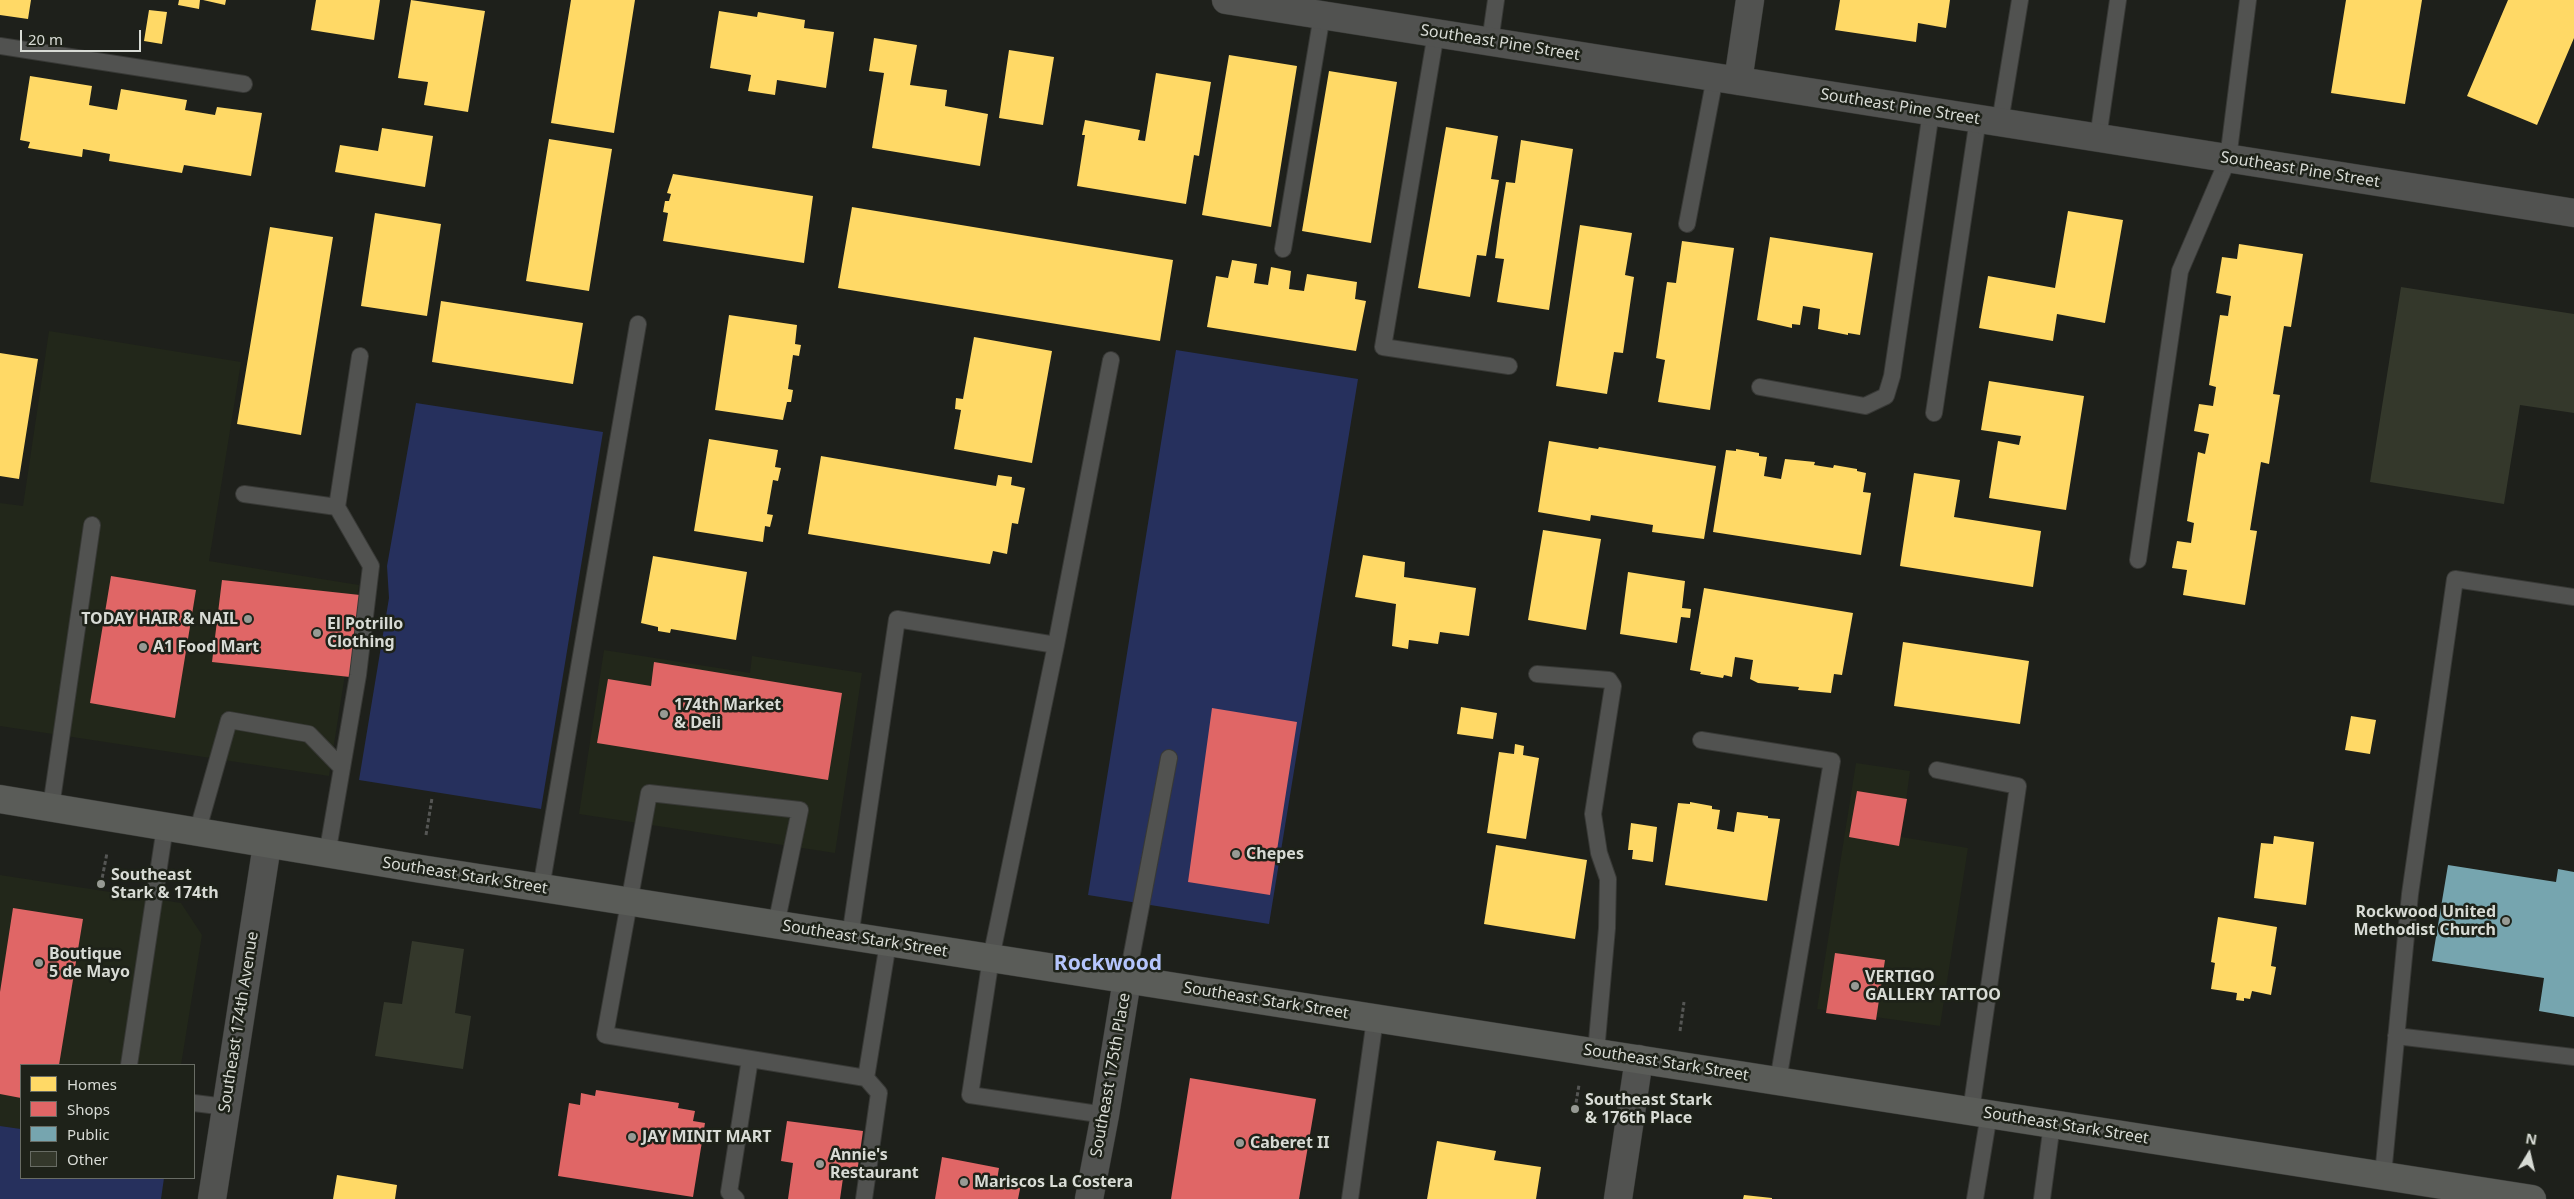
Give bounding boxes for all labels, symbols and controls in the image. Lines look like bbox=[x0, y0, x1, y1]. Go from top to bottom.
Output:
scale bar bbox=[22, 20, 144, 52]
street label: Southeast Pine Street bbox=[1419, 21, 1581, 65]
text: 20 m bbox=[28, 29, 63, 49]
street label: Southeast Pine Street bbox=[1819, 85, 1981, 129]
street label: Southeast Pine Street bbox=[2219, 148, 2381, 192]
place label: TODAY HAIR & NAIL bbox=[81, 609, 238, 629]
marker: TODAY HAIR & NAIL bbox=[242, 613, 254, 625]
place label: El Potrillo Clothing bbox=[327, 614, 403, 652]
marker: El Potrillo Clothing bbox=[311, 627, 323, 639]
place label: A1 Food Mart bbox=[153, 637, 259, 657]
marker: A1 Food Mart bbox=[137, 641, 149, 653]
place label: 174th Market & Deli bbox=[674, 695, 781, 733]
marker: 174th Market & Deli bbox=[658, 708, 670, 720]
place label: Chepes bbox=[1246, 844, 1304, 864]
marker: Chepes bbox=[1230, 848, 1242, 860]
street label: Southeast Stark Street bbox=[381, 853, 549, 899]
place label: Southeast Stark & 174th bbox=[111, 865, 219, 903]
marker: Southeast Stark & 174th bbox=[95, 878, 107, 890]
place label: Rockwood United Methodist Church bbox=[2353, 902, 2496, 940]
marker: Rockwood United Methodist Church bbox=[2500, 915, 2512, 927]
street label: Southeast Stark Street bbox=[781, 916, 949, 962]
street label: Southeast 174th Avenue bbox=[215, 930, 263, 1114]
place label: Boutique 5 de Mayo bbox=[49, 944, 130, 982]
district label: Rockwood bbox=[1054, 951, 1162, 977]
marker: Boutique 5 de Mayo bbox=[33, 957, 45, 969]
place label: VERTIGO GALLERY TATTOO bbox=[1865, 967, 2001, 1005]
street label: Southeast Stark Street bbox=[1182, 978, 1350, 1024]
marker: VERTIGO GALLERY TATTOO bbox=[1849, 980, 1861, 992]
street label: Southeast 175th Place bbox=[1087, 991, 1135, 1159]
street label: Southeast Stark Street bbox=[1582, 1040, 1750, 1086]
legend bbox=[20, 1064, 195, 1179]
text: Homes bbox=[67, 1074, 117, 1094]
place label: Southeast Stark & 176th Place bbox=[1585, 1090, 1712, 1128]
text: Shops bbox=[67, 1099, 110, 1119]
marker: Southeast Stark & 176th Place bbox=[1569, 1103, 1581, 1115]
street label: Southeast Stark Street bbox=[1982, 1103, 2150, 1149]
text: Public bbox=[67, 1124, 110, 1144]
place label: JAY MINIT MART bbox=[642, 1127, 771, 1147]
text: N bbox=[2524, 1128, 2539, 1149]
north arrow bbox=[2504, 1129, 2554, 1179]
marker: JAY MINIT MART bbox=[626, 1131, 638, 1143]
place label: Caberet II bbox=[1250, 1133, 1329, 1153]
marker: Caberet II bbox=[1234, 1137, 1246, 1149]
place label: Annie's Restaurant bbox=[830, 1145, 919, 1183]
text: Other bbox=[67, 1149, 108, 1169]
marker: Annie's Restaurant bbox=[814, 1158, 826, 1170]
place label: Mariscos La Costera bbox=[974, 1172, 1133, 1192]
marker: Mariscos La Costera bbox=[958, 1176, 970, 1188]

